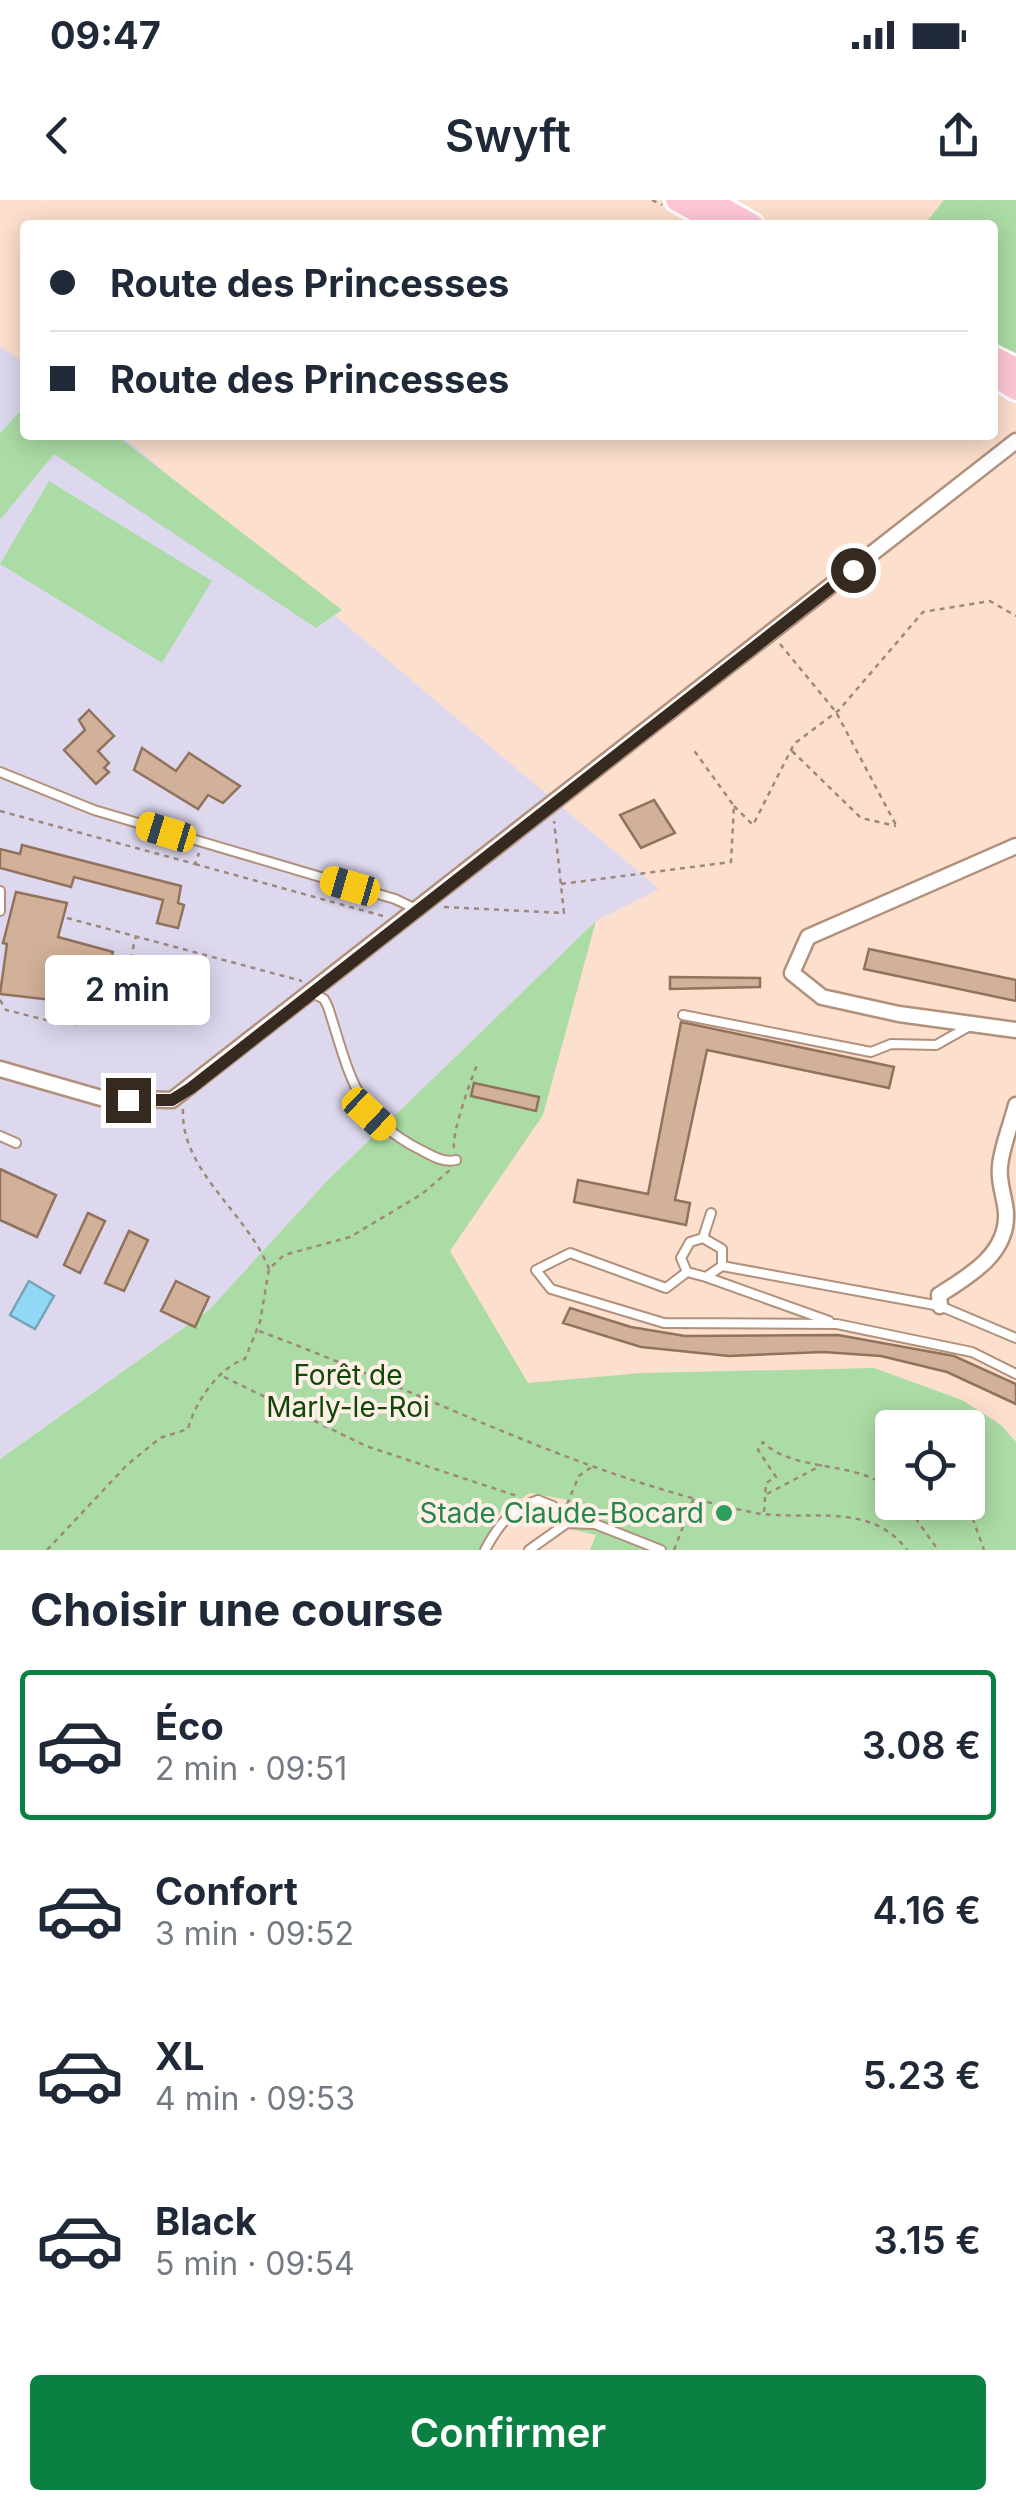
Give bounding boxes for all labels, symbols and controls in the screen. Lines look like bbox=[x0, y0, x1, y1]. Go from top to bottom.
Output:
text: 09:47 bbox=[50, 12, 161, 58]
icon: back bbox=[30, 108, 85, 163]
text: Swyft bbox=[445, 108, 571, 163]
icon: share bbox=[931, 108, 986, 163]
text: Route des Princesses bbox=[110, 260, 509, 306]
text: Route des Princesses bbox=[110, 356, 509, 402]
route start bbox=[831, 548, 876, 593]
car bbox=[133, 809, 199, 855]
car bbox=[317, 863, 383, 909]
callout: 2 min bbox=[46, 955, 210, 1025]
text: 2 min bbox=[85, 970, 170, 1009]
route end bbox=[106, 1078, 151, 1123]
car bbox=[337, 1083, 401, 1145]
park label: Forêt de Marly-le-Roi bbox=[266, 1358, 430, 1424]
map controls bbox=[875, 1410, 985, 1520]
button: locate bbox=[875, 1410, 985, 1520]
place label: Stade Claude-Bocard bbox=[419, 1496, 704, 1530]
marker: Stade Claude-Bocard bbox=[713, 1502, 735, 1524]
text: Choisir une course bbox=[30, 1582, 443, 1637]
icon: car bbox=[35, 1700, 125, 1790]
text: Éco bbox=[155, 1703, 224, 1749]
text: 3.08 € bbox=[862, 1722, 981, 1768]
text: 2 min · 09:51 bbox=[155, 1749, 347, 1788]
icon: car bbox=[35, 1865, 125, 1955]
text: Confort bbox=[155, 1868, 298, 1914]
text: 4.16 € bbox=[872, 1887, 981, 1933]
text: 3 min · 09:52 bbox=[155, 1914, 354, 1953]
icon: car bbox=[35, 2030, 125, 2120]
text: XL bbox=[155, 2033, 205, 2079]
text: 5.23 € bbox=[863, 2052, 981, 2098]
text: 4 min · 09:53 bbox=[155, 2079, 355, 2118]
icon: car bbox=[35, 2195, 125, 2285]
text: Black bbox=[155, 2198, 257, 2244]
text: 3.15 € bbox=[874, 2217, 981, 2263]
text: 5 min · 09:54 bbox=[155, 2244, 355, 2283]
button: Confirmer bbox=[30, 2375, 986, 2490]

